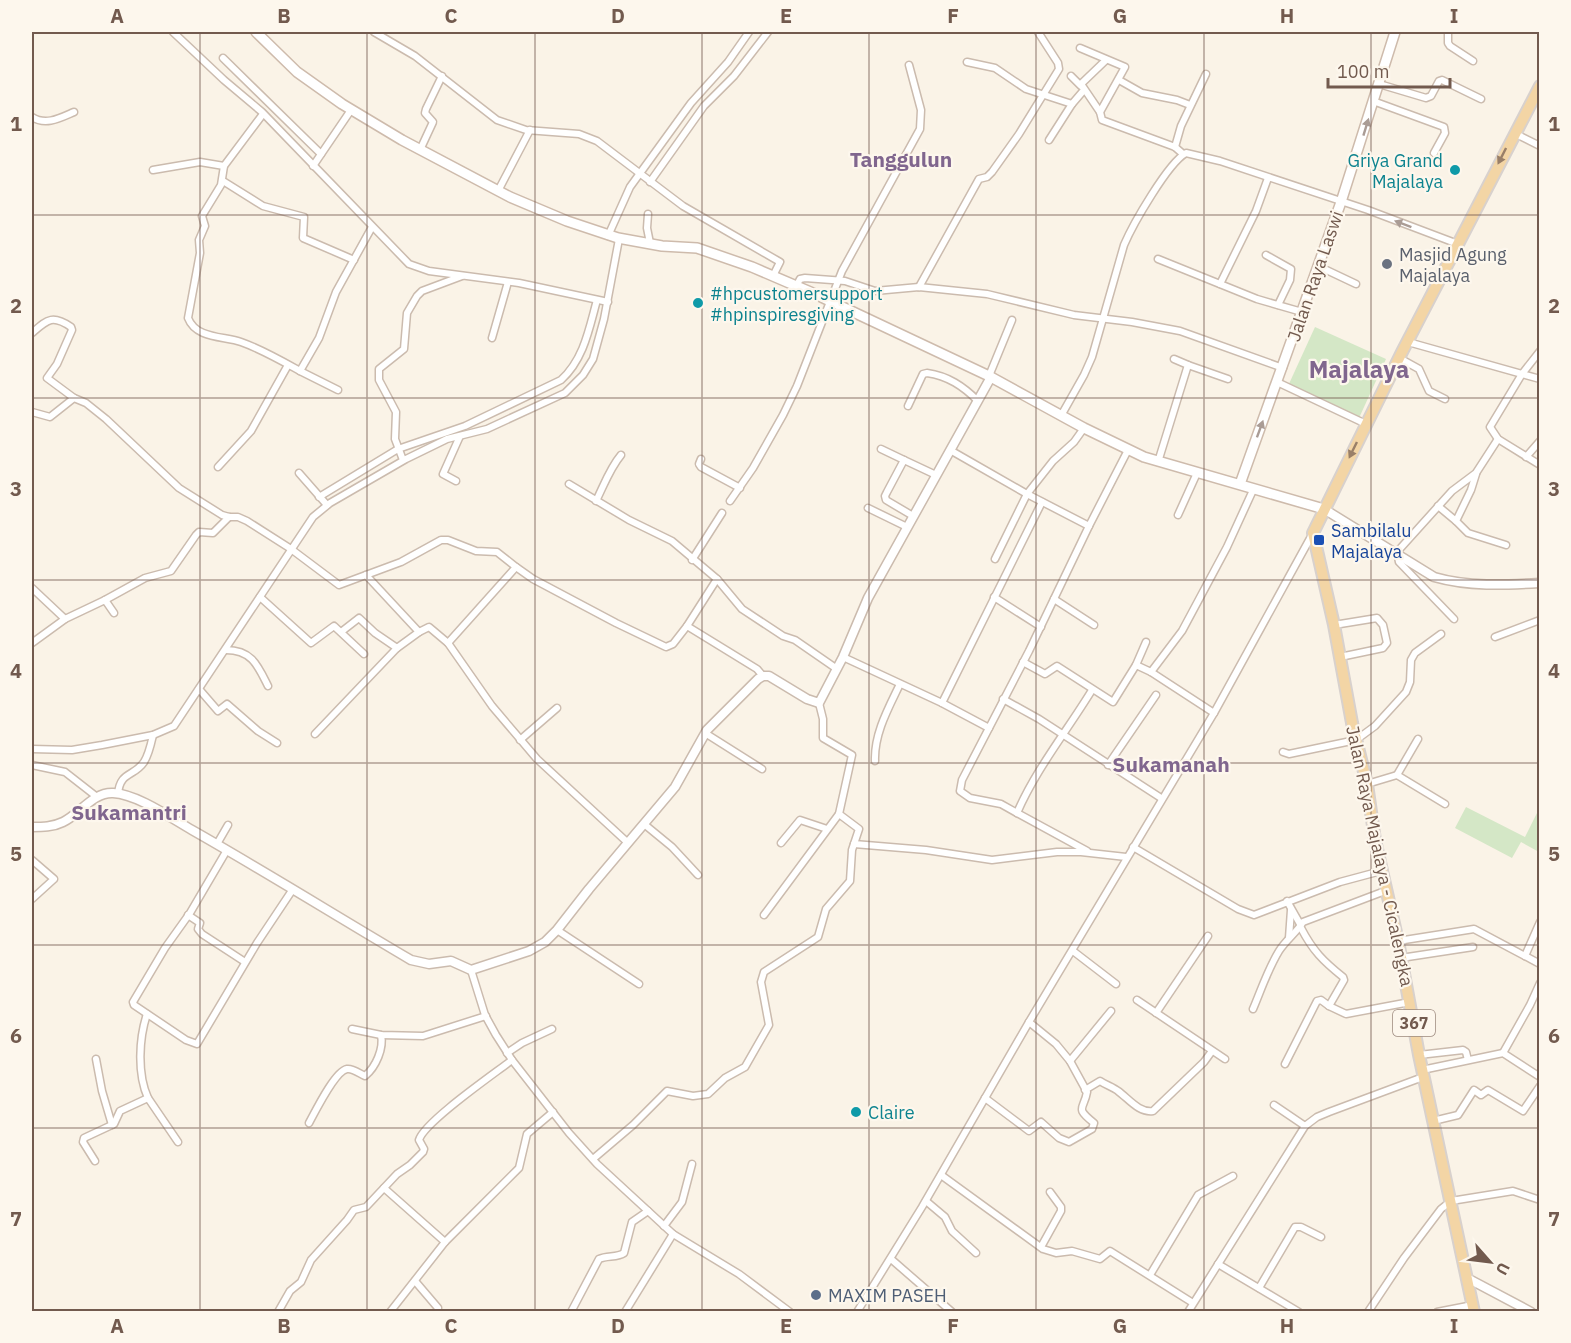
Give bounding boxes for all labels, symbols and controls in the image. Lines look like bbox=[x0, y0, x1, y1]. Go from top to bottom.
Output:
text: A bbox=[110, 2, 124, 29]
text: B bbox=[277, 2, 291, 29]
text: C bbox=[444, 2, 458, 29]
text: D bbox=[611, 2, 625, 29]
text: E bbox=[780, 2, 792, 29]
text: F bbox=[947, 2, 959, 29]
text: G bbox=[1113, 2, 1127, 29]
text: H bbox=[1280, 2, 1294, 29]
text: I bbox=[1450, 2, 1458, 29]
scale bar bbox=[1328, 51, 1450, 89]
text: 100 m bbox=[1337, 60, 1389, 83]
text: 1 bbox=[10, 110, 22, 137]
text: 1 bbox=[1548, 110, 1560, 137]
one-way arrow bbox=[1362, 118, 1371, 136]
district label: Tanggulun bbox=[850, 145, 952, 173]
one-way arrow bbox=[1497, 148, 1507, 165]
place label: Griya Grand Majalaya bbox=[1347, 149, 1443, 193]
marker: Griya Grand Majalaya bbox=[1448, 163, 1462, 177]
street label: Jalan Raya Laswi bbox=[1282, 208, 1348, 344]
one-way arrow bbox=[1394, 218, 1412, 228]
place label: Masjid Agung Majalaya bbox=[1399, 243, 1507, 287]
marker: Masjid Agung Majalaya bbox=[1380, 257, 1394, 271]
place label: #hpcustomersupport #hpinspiresgiving bbox=[710, 282, 883, 326]
text: 2 bbox=[10, 292, 22, 319]
text: 2 bbox=[1548, 292, 1560, 319]
marker: #hpcustomersupport #hpinspiresgiving bbox=[691, 296, 705, 310]
district label: Majalaya bbox=[1309, 353, 1409, 385]
one-way arrow bbox=[1256, 420, 1266, 438]
one-way arrow bbox=[1349, 442, 1358, 459]
text: 3 bbox=[10, 475, 22, 502]
text: 3 bbox=[1548, 475, 1560, 502]
place label: Sambilalu Majalaya bbox=[1331, 519, 1411, 563]
marker: Sambilalu Majalaya bbox=[1312, 533, 1326, 547]
text: 4 bbox=[10, 657, 22, 684]
text: 4 bbox=[1548, 657, 1560, 684]
street label: Jalan Raya Majalaya - Cicalengka bbox=[1341, 724, 1419, 989]
district label: Sukamanah bbox=[1112, 750, 1230, 778]
district label: Sukamantri bbox=[71, 798, 187, 826]
text: 5 bbox=[10, 840, 22, 867]
text: 5 bbox=[1548, 840, 1560, 867]
road number: 367 bbox=[1393, 1010, 1435, 1036]
text: 6 bbox=[10, 1022, 22, 1049]
text: 6 bbox=[1548, 1022, 1560, 1049]
place label: Claire bbox=[868, 1101, 915, 1124]
marker: Claire bbox=[849, 1105, 863, 1119]
text: 7 bbox=[10, 1205, 22, 1232]
text: 7 bbox=[1548, 1205, 1560, 1232]
north arrow bbox=[1460, 1232, 1520, 1292]
text: U bbox=[1492, 1259, 1515, 1279]
place label: MAXIM PASEH bbox=[828, 1284, 947, 1307]
marker: MAXIM PASEH bbox=[809, 1288, 823, 1302]
text: A bbox=[110, 1312, 124, 1339]
text: B bbox=[277, 1312, 291, 1339]
text: C bbox=[444, 1312, 458, 1339]
text: D bbox=[611, 1312, 625, 1339]
text: E bbox=[780, 1312, 792, 1339]
text: F bbox=[947, 1312, 959, 1339]
text: G bbox=[1113, 1312, 1127, 1339]
text: H bbox=[1280, 1312, 1294, 1339]
text: I bbox=[1450, 1312, 1458, 1339]

